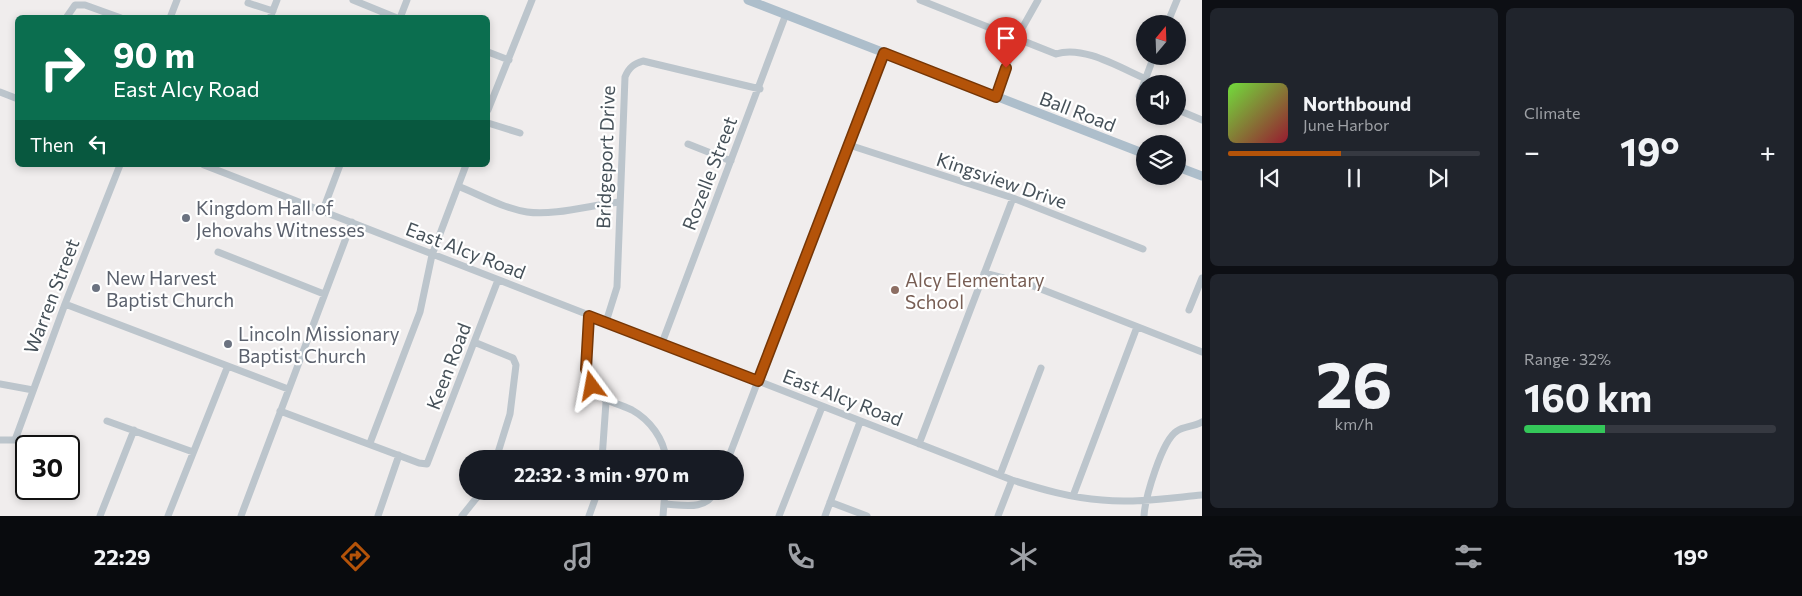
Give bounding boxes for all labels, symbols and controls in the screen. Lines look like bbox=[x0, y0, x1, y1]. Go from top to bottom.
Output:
north arrow bbox=[1136, 15, 1186, 65]
map controls bbox=[1136, 15, 1186, 185]
pin bbox=[985, 17, 1027, 68]
icon: arrive bbox=[992, 24, 1020, 52]
text: 90 m bbox=[113, 32, 195, 75]
icon: right bbox=[30, 35, 95, 100]
text: East Alcy Road bbox=[113, 75, 259, 102]
button: sound bbox=[1136, 75, 1186, 125]
street label: Bridgeport Drive bbox=[591, 85, 619, 229]
street label: Ball Road bbox=[1037, 86, 1119, 136]
text: Northbound bbox=[1303, 92, 1411, 115]
text: Climate bbox=[1524, 103, 1580, 122]
street label: Rozelle Street bbox=[677, 113, 741, 233]
text: June Harbor bbox=[1303, 115, 1389, 134]
text: 19° bbox=[1620, 127, 1680, 174]
icon: left bbox=[84, 130, 112, 158]
text: Then bbox=[30, 133, 74, 156]
text: − bbox=[1524, 134, 1540, 168]
text: + bbox=[1760, 134, 1776, 168]
button: layers bbox=[1136, 135, 1186, 185]
street label: Kingsview Drive bbox=[934, 147, 1070, 213]
icon: previous bbox=[1256, 164, 1284, 192]
icon: pause bbox=[1340, 164, 1368, 192]
icon: next bbox=[1424, 164, 1452, 192]
place label: Kingdom Hall of Jehovahs Witnesses bbox=[196, 196, 365, 241]
marker: Kingdom Hall of Jehovahs Witnesses bbox=[180, 212, 192, 224]
street label: East Alcy Road bbox=[403, 217, 529, 283]
street label: Warren Street bbox=[19, 235, 84, 357]
place label: New Harvest Baptist Church bbox=[106, 266, 234, 311]
place label: Alcy Elementary School bbox=[905, 268, 1045, 313]
marker: New Harvest Baptist Church bbox=[90, 282, 102, 294]
marker: Alcy Elementary School bbox=[889, 284, 901, 296]
street label: Keen Road bbox=[421, 319, 475, 413]
place label: Lincoln Missionary Baptist Church bbox=[238, 322, 400, 367]
marker: Lincoln Missionary Baptist Church bbox=[222, 338, 234, 350]
text: 26 bbox=[1316, 342, 1392, 421]
text: Range · 32% bbox=[1524, 349, 1611, 368]
position arrow bbox=[565, 359, 617, 411]
street label: East Alcy Road bbox=[780, 364, 906, 430]
text: 160 km bbox=[1524, 373, 1652, 420]
text: km/h bbox=[1335, 414, 1373, 433]
speed limit sign: 30 bbox=[15, 435, 80, 500]
text: 22:32 · 3 min · 970 m bbox=[514, 463, 689, 486]
icon: directions bbox=[338, 539, 373, 574]
icon: music bbox=[561, 539, 596, 574]
icon: phone bbox=[783, 539, 818, 574]
icon: climate bbox=[1006, 539, 1041, 574]
icon: car bbox=[1228, 539, 1263, 574]
icon: filters bbox=[1451, 539, 1486, 574]
text: 22:29 bbox=[94, 543, 151, 570]
text: 19° bbox=[1674, 543, 1708, 570]

